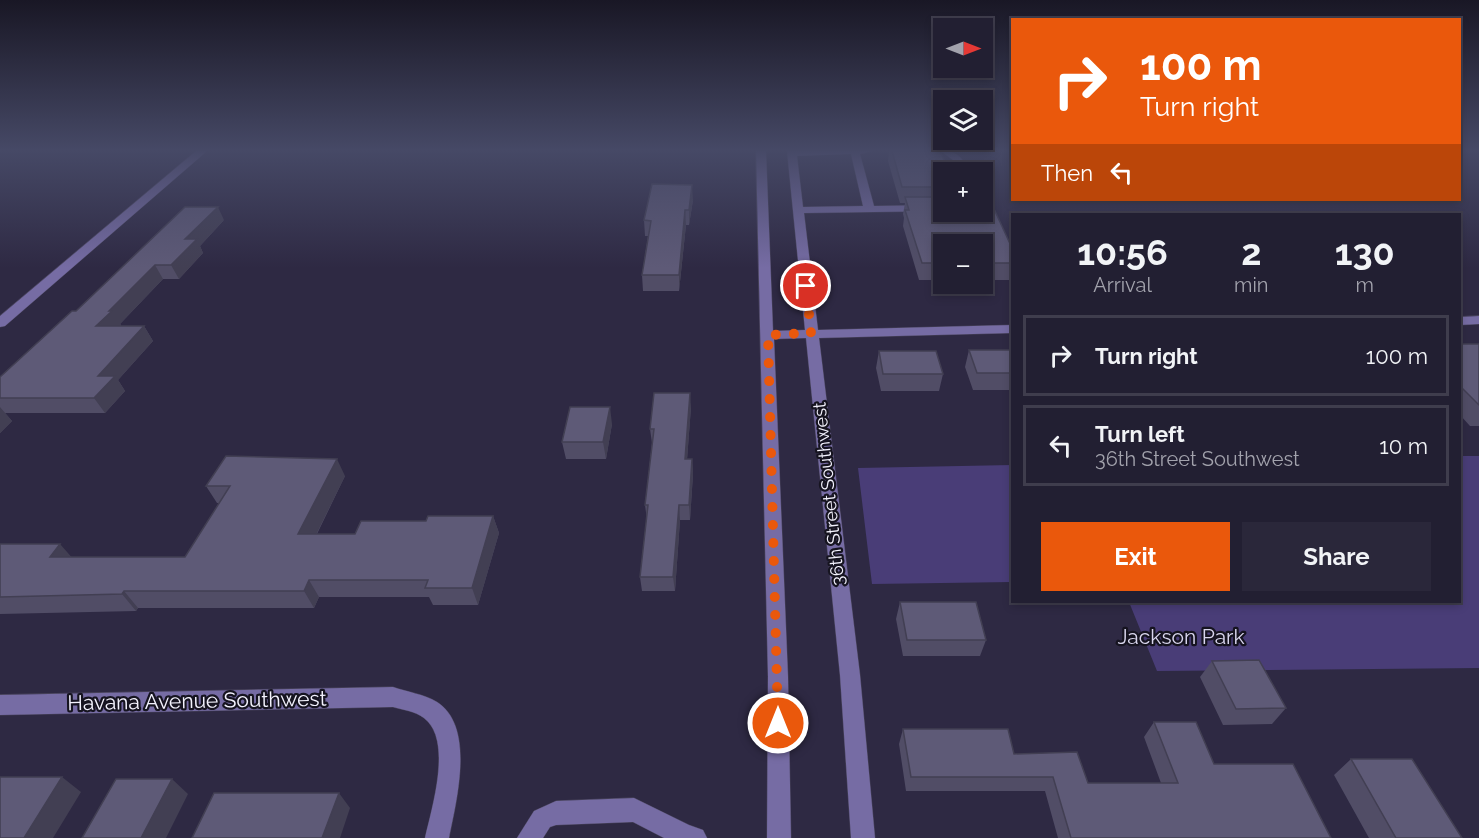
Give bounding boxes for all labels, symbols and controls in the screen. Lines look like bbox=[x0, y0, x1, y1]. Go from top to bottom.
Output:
north arrow bbox=[933, 18, 993, 78]
map controls bbox=[933, 18, 993, 294]
text: 100 m bbox=[1140, 41, 1262, 90]
icon: right bbox=[1041, 42, 1119, 120]
button: layers bbox=[933, 90, 993, 150]
text: Turn right bbox=[1140, 91, 1259, 122]
icon: left bbox=[1105, 156, 1138, 189]
text: Then bbox=[1041, 160, 1093, 186]
button: + bbox=[933, 162, 993, 222]
text: 10:56 bbox=[1077, 231, 1168, 273]
text: 2 bbox=[1241, 231, 1261, 273]
text: 130 bbox=[1335, 231, 1395, 273]
button: − bbox=[933, 234, 993, 294]
pin bbox=[780, 260, 831, 311]
icon: arrive bbox=[789, 269, 822, 302]
text: Arrival bbox=[1093, 273, 1152, 297]
text: min bbox=[1234, 273, 1268, 297]
text: m bbox=[1356, 273, 1374, 297]
icon: right bbox=[1044, 339, 1077, 372]
text: Turn right bbox=[1095, 343, 1198, 369]
text: 100 m bbox=[1366, 343, 1428, 369]
street label: 36th Street Southwest bbox=[808, 401, 849, 587]
text: Turn left bbox=[1095, 421, 1185, 447]
icon: left bbox=[1044, 429, 1077, 462]
text: 10 m bbox=[1379, 433, 1428, 459]
text: 36th Street Southwest bbox=[1095, 447, 1300, 471]
button: Exit bbox=[1041, 522, 1230, 591]
button: Share bbox=[1242, 522, 1431, 591]
park label: Jackson Park bbox=[1117, 624, 1245, 649]
street label: Havana Avenue Southwest bbox=[67, 686, 327, 715]
position arrow bbox=[746, 691, 810, 755]

